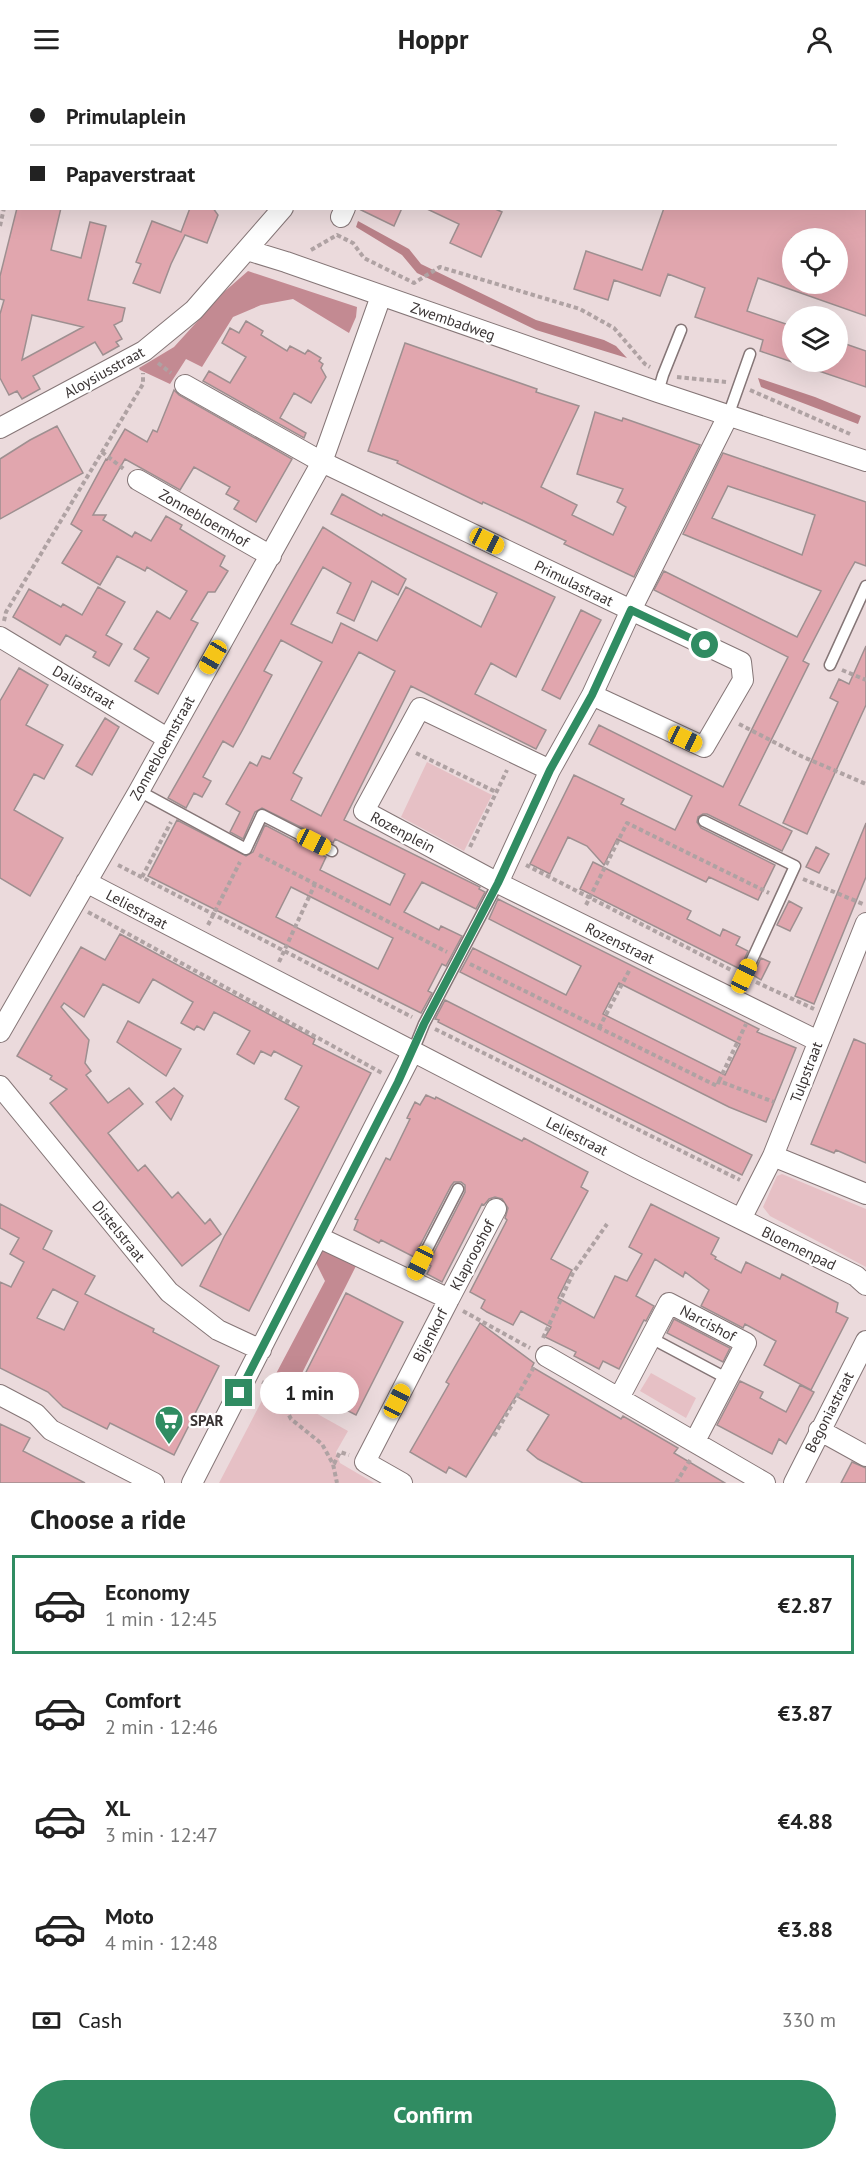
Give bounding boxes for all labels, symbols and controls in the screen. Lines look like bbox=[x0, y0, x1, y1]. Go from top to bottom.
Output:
text: Hoppr bbox=[398, 22, 468, 56]
icon: menu bbox=[30, 23, 63, 56]
icon: person bbox=[803, 23, 836, 56]
text: Primulaplein bbox=[66, 102, 186, 130]
text: Papaverstraat bbox=[66, 160, 195, 188]
map controls bbox=[782, 228, 848, 372]
button: locate bbox=[782, 228, 848, 294]
street label: Zwembadweg bbox=[408, 298, 498, 344]
button: layers bbox=[782, 306, 848, 372]
street label: Aloysiusstraat bbox=[60, 342, 148, 402]
street label: Zonnebloemhof bbox=[156, 485, 253, 552]
car bbox=[467, 525, 507, 557]
street label: Primulastraat bbox=[531, 556, 617, 610]
route start bbox=[691, 631, 718, 658]
car bbox=[196, 637, 230, 677]
street label: Daliastraat bbox=[49, 661, 119, 713]
street label: Zonnebloemstraat bbox=[126, 693, 198, 803]
car bbox=[665, 723, 705, 755]
street label: Rozenplein bbox=[367, 807, 439, 857]
car bbox=[294, 826, 334, 858]
street label: Leliestraat bbox=[103, 885, 171, 933]
street label: Rozenstraat bbox=[582, 918, 658, 968]
car bbox=[728, 956, 760, 996]
street label: Tulpstraat bbox=[786, 1039, 826, 1105]
street label: Leliestraat bbox=[543, 1112, 611, 1160]
street label: Distelstraat bbox=[88, 1196, 150, 1266]
street label: Klaprooshof bbox=[445, 1215, 499, 1294]
street label: Bloemenpad bbox=[759, 1222, 839, 1274]
car bbox=[404, 1243, 436, 1283]
street label: Narcishof bbox=[677, 1300, 740, 1346]
street label: Bijenkorf bbox=[408, 1304, 452, 1365]
street label: Begoniastraat bbox=[800, 1368, 858, 1456]
callout: 1 min bbox=[260, 1372, 359, 1414]
route end bbox=[225, 1379, 252, 1406]
text: 1 min bbox=[285, 1380, 334, 1406]
car bbox=[381, 1381, 413, 1421]
supermarket icon: SPAR bbox=[153, 1404, 185, 1446]
place label: SPAR bbox=[190, 1411, 223, 1430]
text: Choose a ride bbox=[30, 1502, 186, 1536]
icon: car bbox=[33, 1578, 87, 1632]
text: Economy bbox=[105, 1578, 189, 1606]
text: €2.87 bbox=[778, 1591, 833, 1619]
text: 1 min · 12:45 bbox=[105, 1606, 218, 1632]
icon: car bbox=[33, 1686, 87, 1740]
text: Comfort bbox=[105, 1686, 181, 1714]
text: €3.87 bbox=[778, 1699, 833, 1727]
text: 2 min · 12:46 bbox=[105, 1714, 218, 1740]
icon: car bbox=[33, 1794, 87, 1848]
text: XL bbox=[105, 1794, 130, 1822]
text: €4.88 bbox=[778, 1807, 833, 1835]
text: 3 min · 12:47 bbox=[105, 1822, 218, 1848]
icon: car bbox=[33, 1902, 87, 1956]
text: Moto bbox=[105, 1902, 154, 1930]
text: €3.88 bbox=[778, 1915, 833, 1943]
text: 4 min · 12:48 bbox=[105, 1930, 218, 1956]
icon: cash bbox=[30, 2004, 63, 2037]
text: Cash bbox=[78, 2006, 122, 2034]
text: 330 m bbox=[782, 2007, 836, 2033]
button: Confirm bbox=[30, 2080, 836, 2149]

